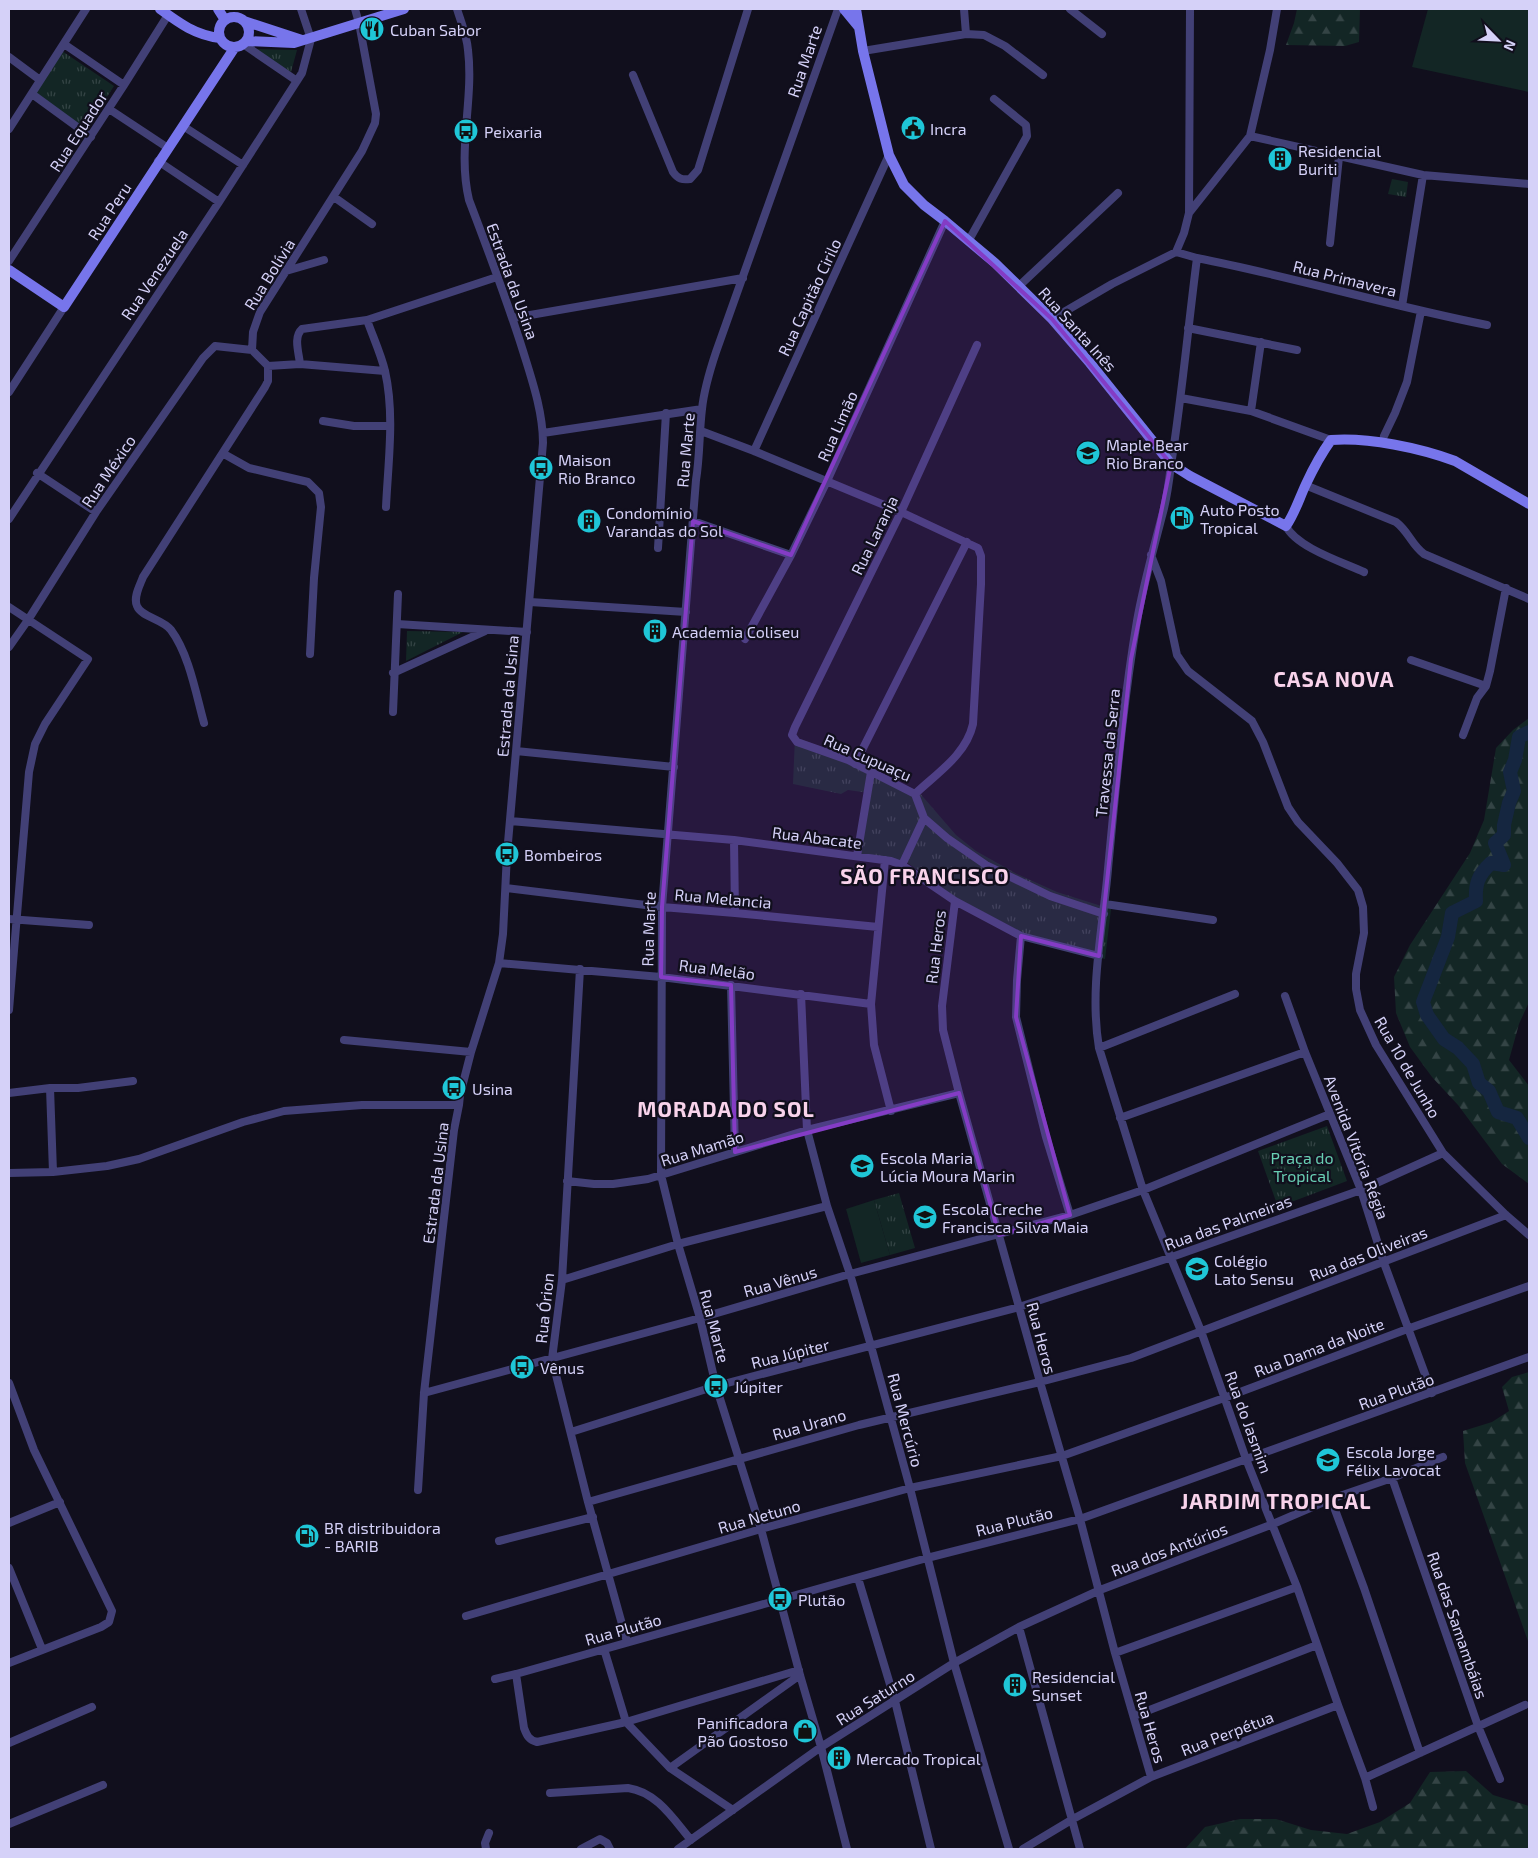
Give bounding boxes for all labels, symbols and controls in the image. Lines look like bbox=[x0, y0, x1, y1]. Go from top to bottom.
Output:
north arrow bbox=[1473, 15, 1523, 65]
restaurant icon: Cuban Sabor bbox=[359, 16, 385, 42]
place label: Cuban Sabor bbox=[390, 20, 482, 39]
street label: Rua Marte bbox=[783, 22, 825, 100]
text: N bbox=[1501, 37, 1520, 54]
street label: Rua Equador bbox=[45, 87, 111, 175]
public building icon: Incra bbox=[900, 115, 926, 141]
bus stop icon: Peixaria bbox=[453, 118, 479, 144]
place label: Incra bbox=[930, 119, 967, 138]
place label: Peixaria bbox=[484, 122, 542, 141]
place label: Residencial Buriti bbox=[1298, 141, 1381, 178]
building icon: Residencial Buriti bbox=[1267, 146, 1293, 172]
street label: Rua Peru bbox=[83, 179, 135, 243]
street label: Estrada da Usina bbox=[483, 220, 543, 342]
street label: Rua Venezuela bbox=[116, 225, 192, 323]
street label: Rua Bolívia bbox=[240, 235, 298, 313]
street label: Rua Capitão Cirilo bbox=[773, 235, 845, 359]
street label: Rua Primavera bbox=[1291, 256, 1399, 300]
street label: Rua Santa Inês bbox=[1035, 283, 1121, 375]
street label: Rua Limão bbox=[813, 388, 861, 464]
street label: Rua Marte bbox=[672, 412, 698, 488]
street label: Rua México bbox=[77, 431, 139, 511]
place label: Maple Bear Rio Branco bbox=[1106, 435, 1189, 472]
school or university icon: Maple Bear Rio Branco bbox=[1075, 440, 1101, 466]
place label: Maison Rio Branco bbox=[558, 450, 636, 487]
bus stop icon: Maison Rio Branco bbox=[528, 455, 554, 481]
street label: Rua Laranja bbox=[847, 492, 902, 578]
place label: Auto Posto Tropical bbox=[1200, 500, 1280, 537]
place label: Condomínio Varandas do Sol bbox=[606, 503, 723, 540]
fuel station icon: Auto Posto Tropical bbox=[1169, 505, 1195, 531]
building icon: Condomínio Varandas do Sol bbox=[576, 508, 602, 534]
building icon: Academia Coliseu bbox=[642, 618, 668, 644]
place label: Academia Coliseu bbox=[672, 622, 799, 641]
street label: Estrada da Usina bbox=[492, 634, 522, 758]
district label: CASA NOVA bbox=[1274, 666, 1394, 691]
street label: Travessa da Serra bbox=[1091, 688, 1123, 818]
street label: Rua Cupuaçu bbox=[821, 729, 915, 786]
street label: Rua Abacate bbox=[771, 822, 863, 852]
bus stop icon: Bombeiros bbox=[494, 841, 520, 867]
place label: Bombeiros bbox=[524, 845, 602, 864]
district label: SÃO FRANCISCO bbox=[840, 863, 1010, 888]
street label: Rua Melancia bbox=[674, 884, 772, 912]
street label: Rua Marte bbox=[637, 891, 659, 967]
street label: Rua Heros bbox=[921, 909, 949, 985]
street label: Rua Melão bbox=[678, 955, 756, 983]
street label: Rua 10 de Junho bbox=[1371, 1013, 1445, 1121]
street label: Avenida Vitória Régia bbox=[1321, 1072, 1393, 1222]
bus stop icon: Usina bbox=[441, 1075, 467, 1101]
place label: Usina bbox=[472, 1079, 513, 1098]
district label: MORADA DO SOL bbox=[637, 1096, 815, 1121]
street label: Estrada da Usina bbox=[418, 1121, 452, 1245]
street label: Rua Mamão bbox=[658, 1126, 746, 1170]
place label: Escola Maria Lúcia Moura Marin bbox=[880, 1148, 1015, 1185]
park label: Praça do Tropical bbox=[1270, 1148, 1334, 1185]
school or university icon: Escola Maria Lúcia Moura Marin bbox=[849, 1153, 875, 1179]
street label: Rua das Palmeiras bbox=[1162, 1190, 1294, 1254]
place label: Escola Creche Francisca Silva Maia bbox=[942, 1199, 1089, 1236]
school or university icon: Escola Creche Francisca Silva Maia bbox=[912, 1204, 938, 1230]
street label: Rua das Oliveiras bbox=[1306, 1222, 1430, 1284]
place label: Colégio Lato Sensu bbox=[1214, 1251, 1294, 1288]
school or university icon: Colégio Lato Sensu bbox=[1184, 1256, 1210, 1282]
street label: Rua Vênus bbox=[741, 1261, 819, 1301]
street label: Rua Órion bbox=[531, 1272, 557, 1344]
street label: Rua Marte bbox=[696, 1287, 734, 1365]
street label: Rua Heros bbox=[1023, 1300, 1061, 1376]
street label: Rua Dama da Noite bbox=[1251, 1313, 1387, 1381]
street label: Rua Júpiter bbox=[749, 1334, 832, 1372]
bus stop icon: Vênus bbox=[509, 1354, 535, 1380]
place label: Vênus bbox=[540, 1358, 584, 1377]
street label: Rua do Jasmim bbox=[1222, 1368, 1276, 1476]
street label: Rua Plutão bbox=[1356, 1369, 1436, 1413]
street label: Rua Mercúrio bbox=[884, 1371, 928, 1469]
bus stop icon: Júpiter bbox=[703, 1373, 729, 1399]
place label: Júpiter bbox=[734, 1377, 783, 1396]
street label: Rua Urano bbox=[770, 1404, 848, 1444]
place label: Escola Jorge Félix Lavocat bbox=[1346, 1442, 1441, 1479]
school or university icon: Escola Jorge Félix Lavocat bbox=[1315, 1447, 1341, 1473]
district label: JARDIM TROPICAL bbox=[1181, 1488, 1371, 1513]
street label: Rua Netuno bbox=[716, 1495, 802, 1537]
street label: Rua Plutão bbox=[974, 1502, 1054, 1540]
place label: BR distribuidora - BARIB bbox=[324, 1518, 441, 1555]
street label: Rua dos Antúrios bbox=[1108, 1518, 1230, 1580]
fuel station icon: BR distribuidora - BARIB bbox=[294, 1523, 320, 1549]
street label: Rua das Samambáias bbox=[1424, 1549, 1492, 1701]
bus stop icon: Plutão bbox=[767, 1586, 793, 1612]
place label: Plutão bbox=[798, 1590, 845, 1609]
street label: Rua Plutão bbox=[583, 1609, 663, 1649]
street label: Rua Saturno bbox=[832, 1665, 918, 1729]
place label: Residencial Sunset bbox=[1032, 1667, 1115, 1704]
building icon: Residencial Sunset bbox=[1002, 1672, 1028, 1698]
street label: Rua Heros bbox=[1132, 1689, 1170, 1765]
street label: Rua Perpétua bbox=[1178, 1707, 1276, 1759]
place label: Panificadora Pão Gostoso bbox=[697, 1713, 788, 1750]
shop icon: Panificadora Pão Gostoso bbox=[792, 1718, 818, 1744]
building icon: Mercado Tropical bbox=[826, 1745, 852, 1771]
place label: Mercado Tropical bbox=[856, 1749, 981, 1768]

